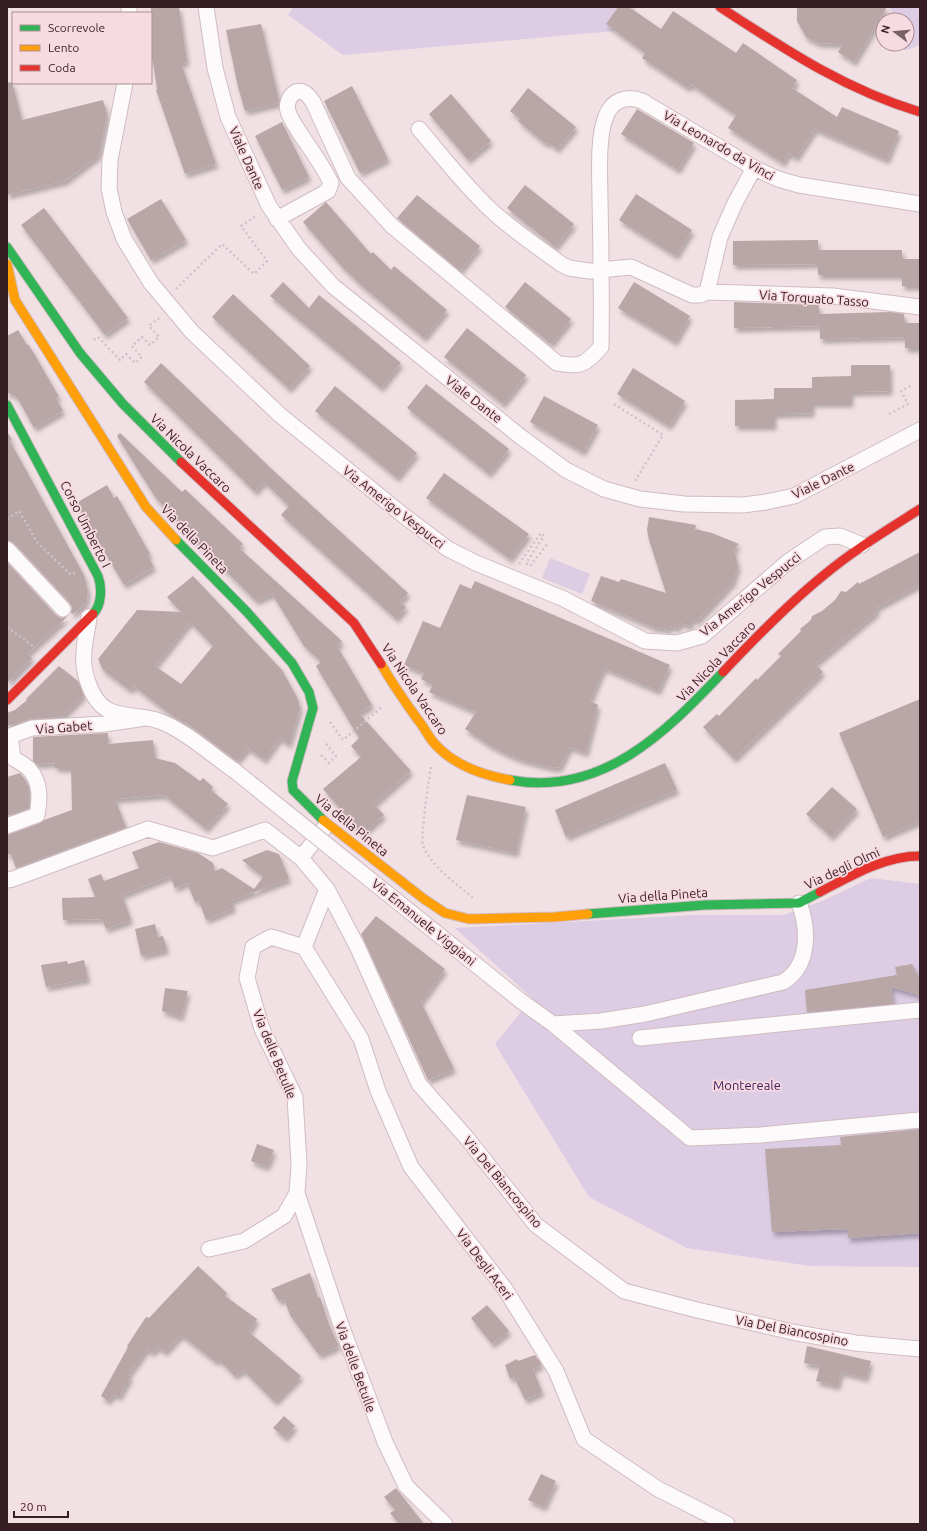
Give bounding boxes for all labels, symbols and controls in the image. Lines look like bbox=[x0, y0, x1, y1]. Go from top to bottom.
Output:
legend bbox=[12, 12, 152, 84]
north arrow bbox=[875, 12, 915, 52]
text: Scorrevole bbox=[48, 21, 105, 34]
text: N bbox=[878, 24, 892, 35]
text: Lento bbox=[48, 41, 79, 54]
text: Coda bbox=[48, 61, 76, 74]
street label: Via Leonardo da Vinci bbox=[661, 107, 777, 183]
street label: Viale Dante bbox=[227, 124, 267, 192]
street label: Via Torquato Tasso bbox=[759, 287, 869, 309]
street label: Viale Dante bbox=[443, 373, 505, 425]
street label: Via Nicola Vaccaro bbox=[148, 411, 234, 495]
street label: Viale Dante bbox=[790, 459, 856, 501]
street label: Via Amerigo Vespucci bbox=[340, 463, 448, 551]
street label: Corso Umberto I bbox=[58, 478, 114, 570]
street label: Via della Pineta bbox=[159, 502, 231, 576]
street label: Via Amerigo Vespucci bbox=[697, 549, 803, 639]
street label: Via Nicola Vaccaro bbox=[674, 618, 758, 704]
street label: Via Nicola Vaccaro bbox=[379, 641, 451, 737]
street label: Via Gabet bbox=[35, 718, 93, 736]
street label: Via della Pineta bbox=[313, 791, 391, 859]
street label: Via degli Olmi bbox=[802, 845, 882, 891]
street label: Via Emanuele Viggiani bbox=[369, 876, 479, 968]
street label: Via della Pineta bbox=[618, 885, 708, 905]
street label: Via delle Betulle bbox=[251, 1007, 299, 1101]
park label: Montereale bbox=[713, 1078, 781, 1092]
street label: Via Del Biancospino bbox=[461, 1134, 545, 1230]
street label: Via Degli Aceri bbox=[454, 1226, 516, 1302]
street label: Via Del Biancospino bbox=[734, 1312, 850, 1348]
street label: Via delle Betulle bbox=[333, 1320, 379, 1414]
scale bar bbox=[14, 1493, 68, 1519]
text: 20 m bbox=[20, 1500, 47, 1513]

